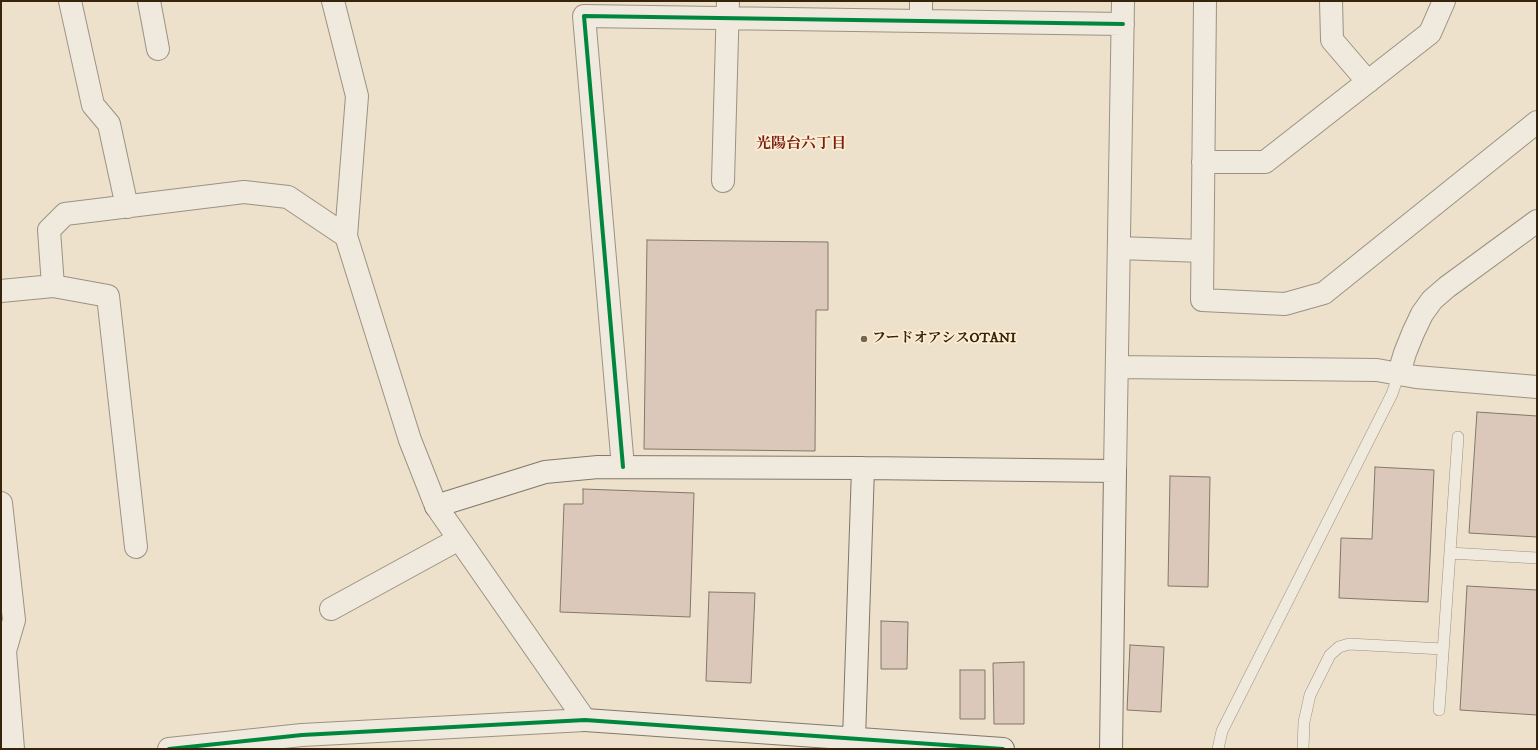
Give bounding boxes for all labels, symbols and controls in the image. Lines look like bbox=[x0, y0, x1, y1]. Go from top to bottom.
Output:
district label: 光陽台六丁目 bbox=[756, 136, 846, 154]
place label: フードオアシスOTANI bbox=[872, 331, 1016, 347]
marker: フードオアシスOTANI bbox=[859, 334, 869, 344]

